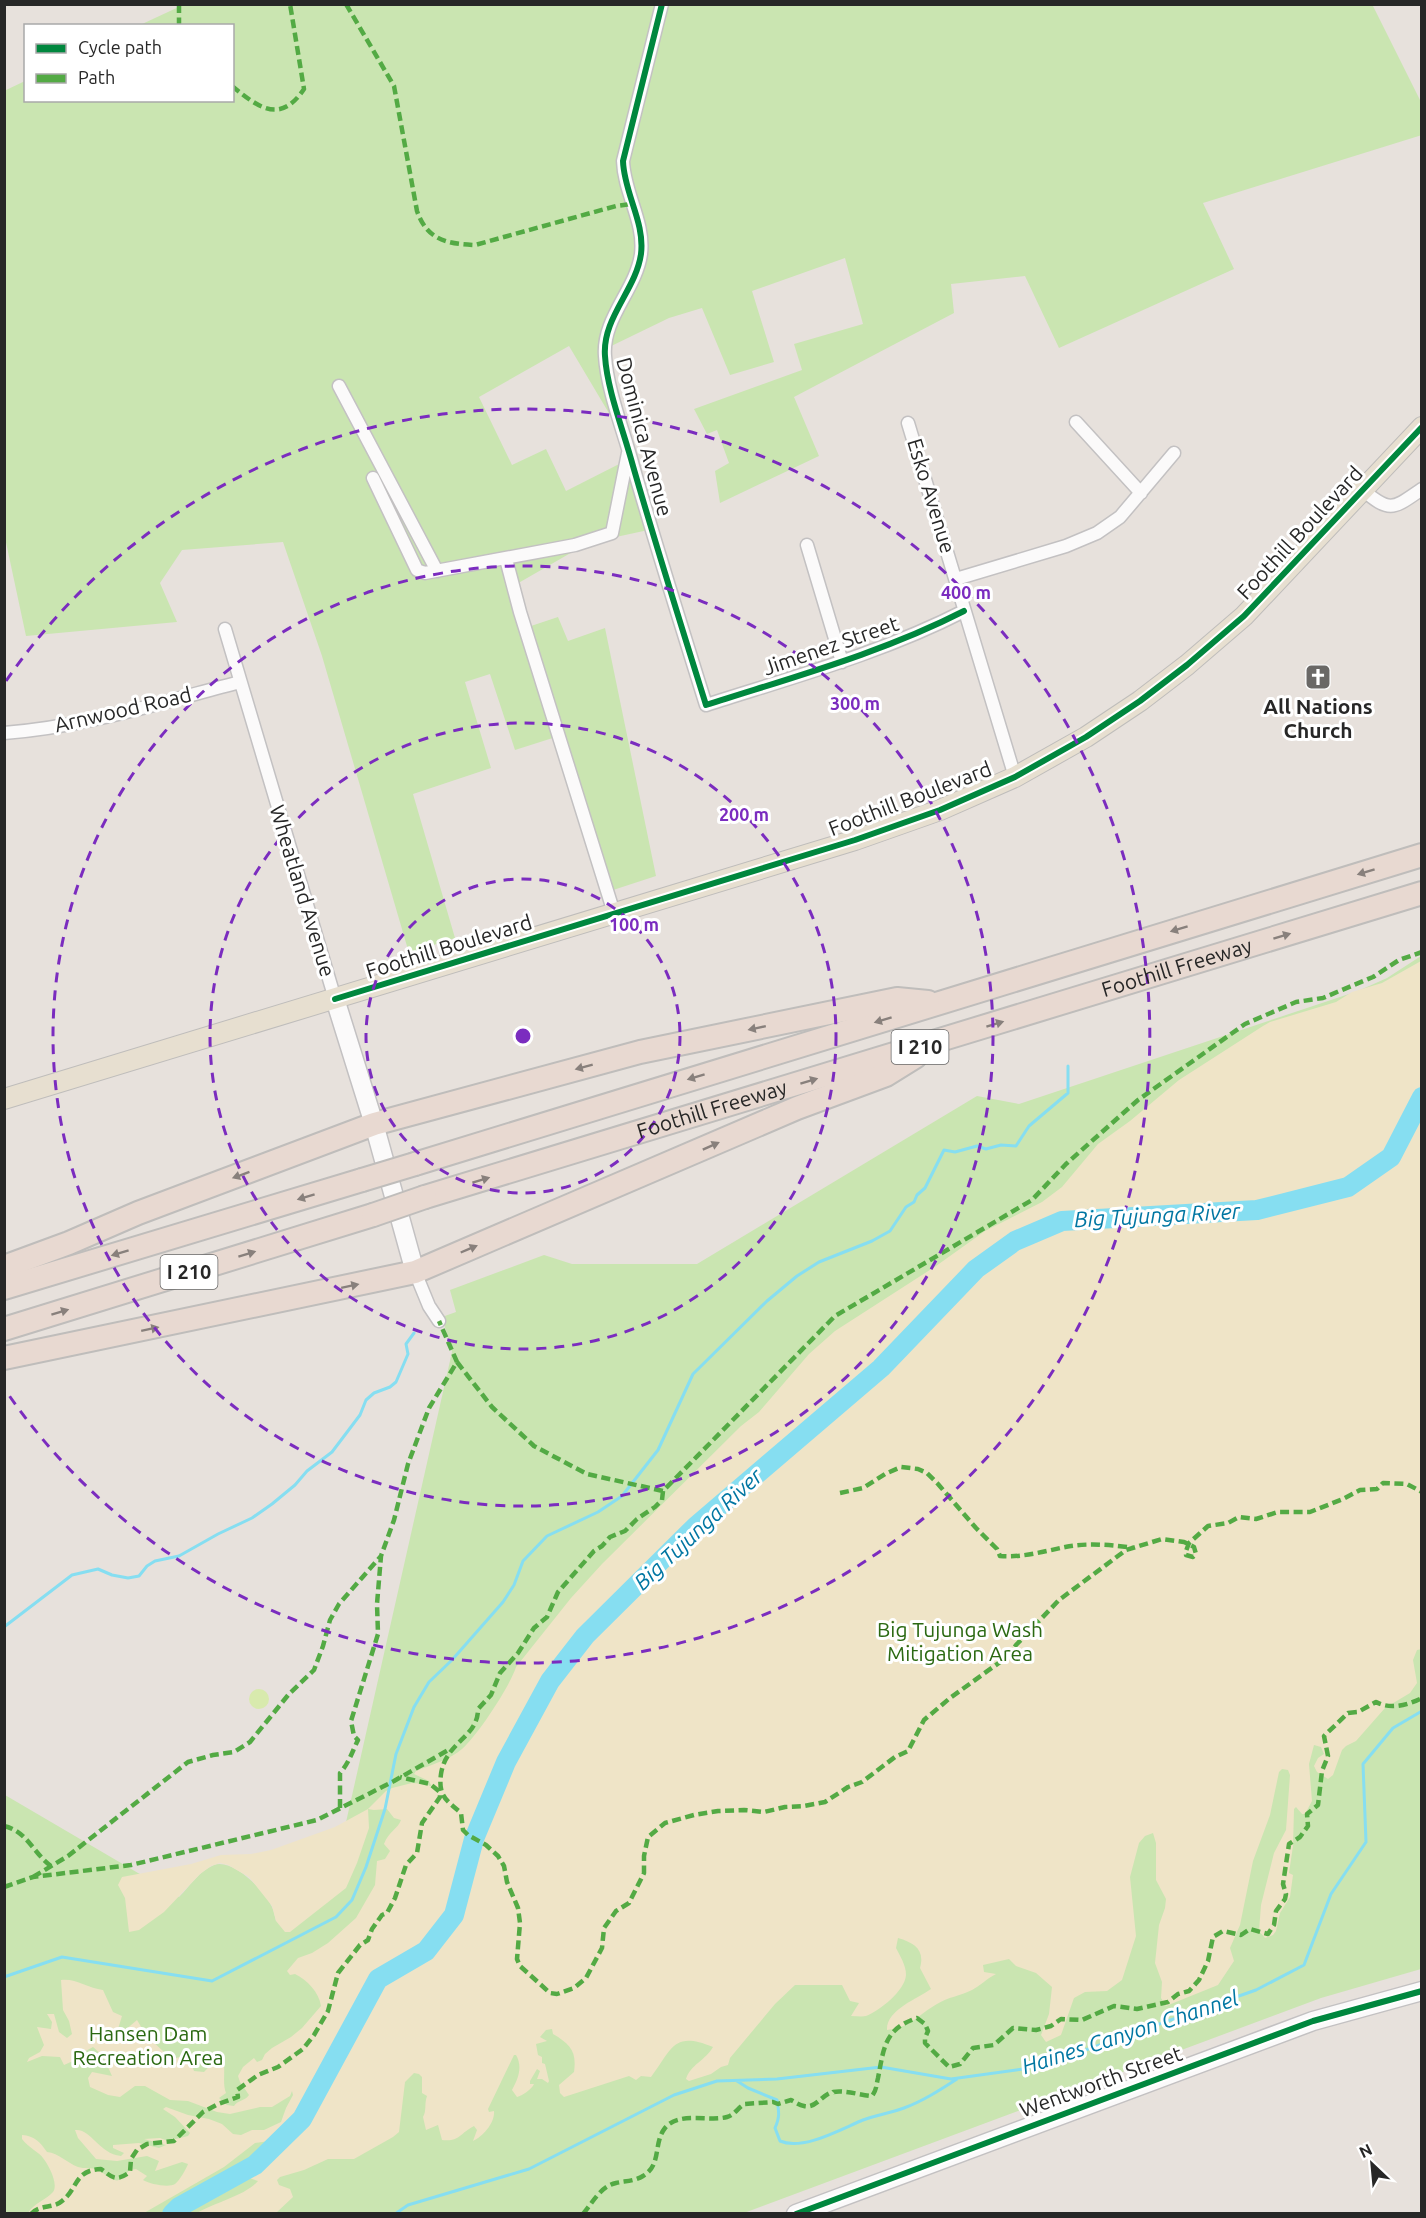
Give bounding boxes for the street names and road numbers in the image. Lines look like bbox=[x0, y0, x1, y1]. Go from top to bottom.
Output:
street label: Dominica Avenue bbox=[612, 355, 678, 519]
street label: Esko Avenue bbox=[903, 435, 961, 556]
street label: Foothill Boulevard bbox=[1232, 461, 1367, 604]
street label: Jimenez Street bbox=[760, 611, 902, 679]
street label: Arnwood Road bbox=[52, 682, 194, 736]
street label: Foothill Boulevard bbox=[825, 756, 995, 840]
street label: Wheatland Avenue bbox=[265, 802, 340, 979]
street label: Foothill Boulevard bbox=[363, 909, 535, 983]
street label: Foothill Freeway bbox=[1098, 933, 1255, 1001]
road number: I 210 bbox=[892, 1030, 948, 1064]
street label: Foothill Freeway bbox=[634, 1074, 790, 1143]
road number: I 210 bbox=[160, 1255, 218, 1289]
street label: Wentworth Street bbox=[1016, 2041, 1185, 2122]

